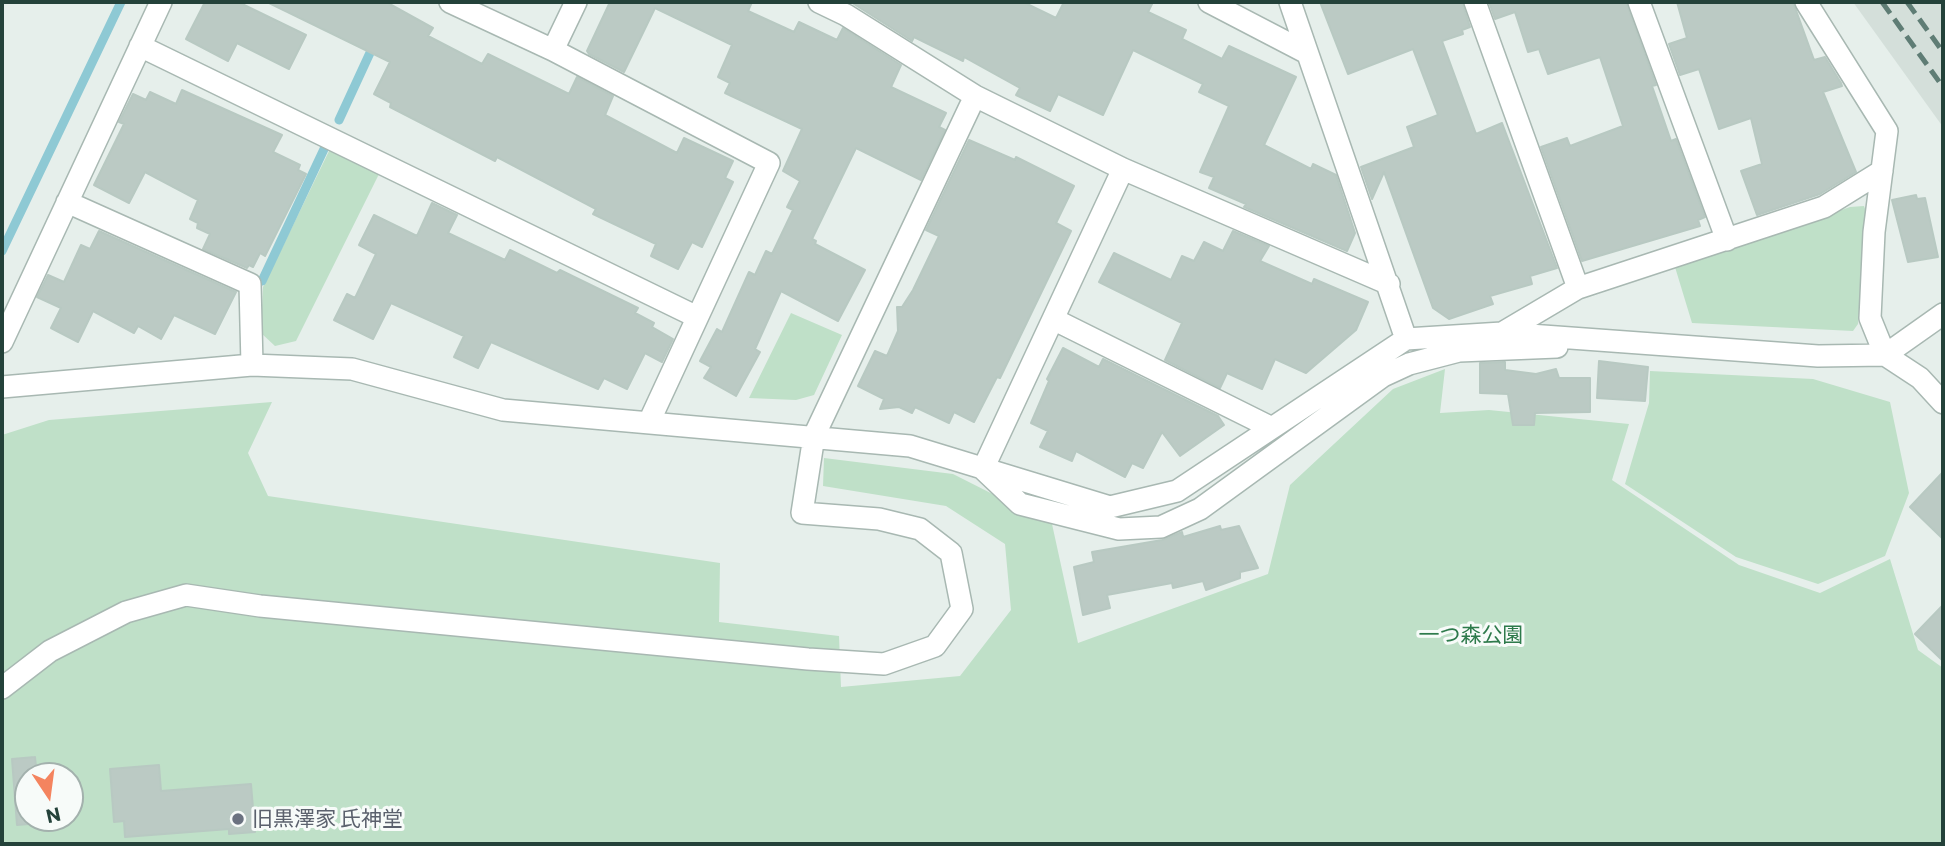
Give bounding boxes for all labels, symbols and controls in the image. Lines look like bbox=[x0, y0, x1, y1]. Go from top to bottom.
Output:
park label: 一つ森公園 bbox=[1419, 622, 1523, 648]
north arrow bbox=[14, 762, 84, 832]
text: N bbox=[44, 803, 63, 829]
place label: 旧黒澤家 氏神堂 bbox=[252, 806, 403, 832]
marker: 旧黒澤家 氏神堂 bbox=[230, 811, 246, 827]

